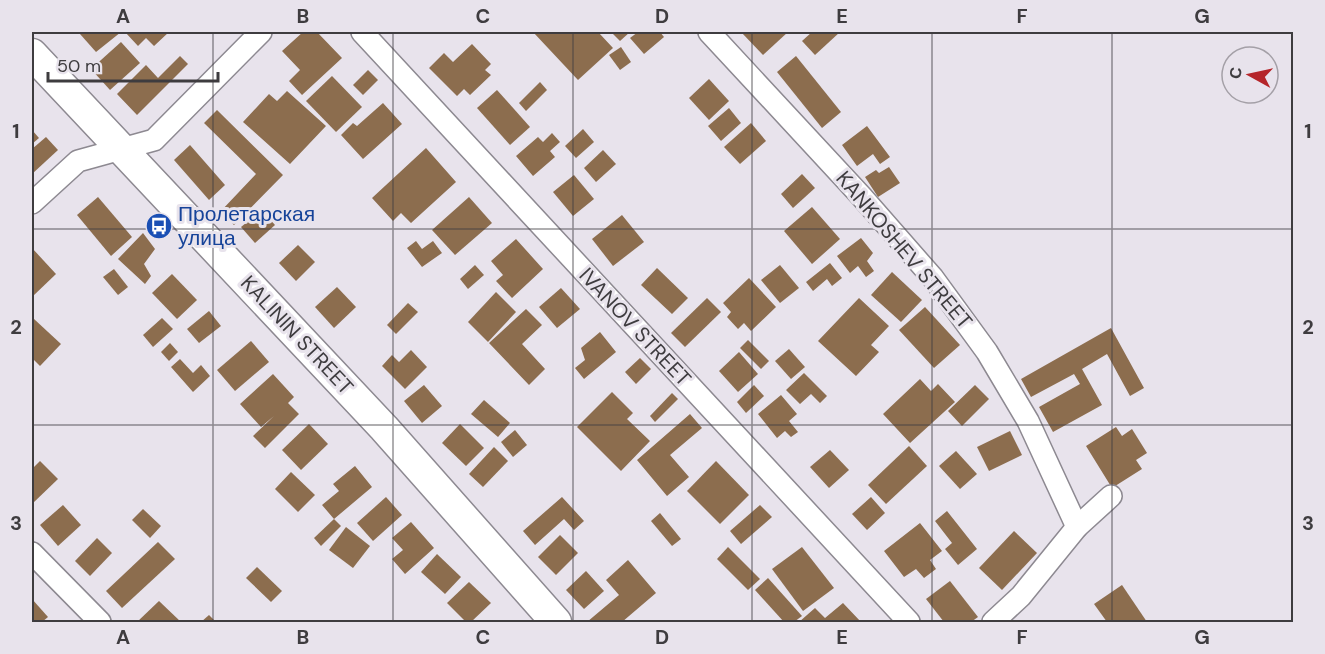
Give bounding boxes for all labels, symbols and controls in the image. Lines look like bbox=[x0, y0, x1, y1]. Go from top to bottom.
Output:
text: A bbox=[116, 3, 130, 29]
text: B bbox=[297, 3, 309, 29]
text: C bbox=[476, 3, 490, 29]
text: D bbox=[655, 3, 669, 29]
text: E bbox=[836, 3, 848, 29]
text: F bbox=[1016, 3, 1028, 29]
text: G bbox=[1194, 3, 1210, 29]
scale bar bbox=[48, 45, 218, 83]
north arrow bbox=[1220, 45, 1280, 105]
text: 50 m bbox=[57, 54, 101, 78]
text: С bbox=[1224, 65, 1247, 80]
text: 1 bbox=[12, 118, 20, 144]
text: 1 bbox=[1304, 118, 1312, 144]
street label: KANKOSHEV STREET bbox=[830, 165, 978, 335]
place label: Пролетарская улица bbox=[178, 200, 315, 252]
bus stop icon: Пролетарская улица bbox=[144, 211, 174, 241]
street label: IVANOV STREET bbox=[573, 262, 697, 392]
street label: KALININ STREET bbox=[234, 269, 360, 401]
text: 2 bbox=[10, 314, 22, 340]
text: 2 bbox=[1302, 314, 1314, 340]
text: 3 bbox=[10, 510, 22, 536]
text: 3 bbox=[1302, 510, 1314, 536]
text: A bbox=[116, 624, 130, 650]
text: B bbox=[297, 624, 309, 650]
text: C bbox=[476, 624, 490, 650]
text: D bbox=[655, 624, 669, 650]
text: E bbox=[836, 624, 848, 650]
text: F bbox=[1016, 624, 1028, 650]
text: G bbox=[1194, 624, 1210, 650]

